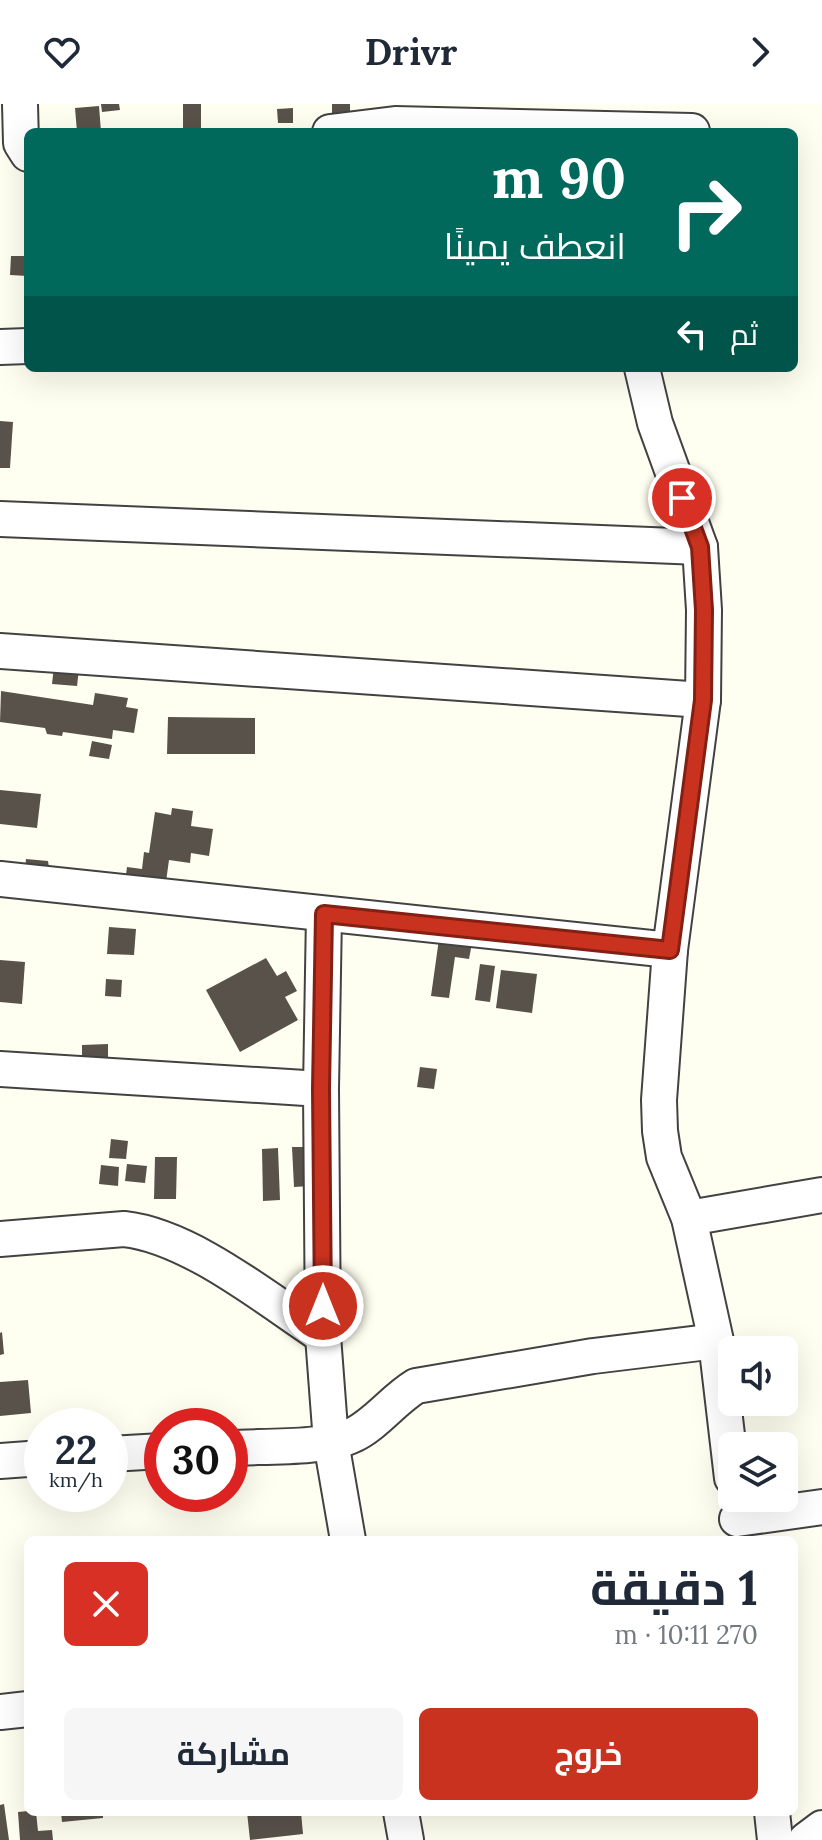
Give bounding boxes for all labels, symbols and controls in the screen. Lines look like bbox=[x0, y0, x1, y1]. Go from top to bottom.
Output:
text: Drivr bbox=[365, 29, 457, 75]
icon: heart bbox=[40, 30, 84, 74]
icon: forward bbox=[738, 30, 782, 74]
text: 90 m bbox=[492, 142, 626, 213]
icon: right bbox=[654, 160, 758, 264]
text: انعطف يمينًا bbox=[444, 223, 626, 269]
icon: left bbox=[670, 312, 714, 356]
text: ثم bbox=[730, 315, 758, 353]
pin bbox=[648, 464, 716, 532]
icon: arrive bbox=[660, 476, 704, 520]
position arrow bbox=[281, 1264, 365, 1348]
map controls bbox=[718, 1336, 798, 1512]
button: sound bbox=[718, 1336, 798, 1416]
speed limit sign: 30 bbox=[144, 1408, 248, 1512]
text: 22 bbox=[55, 1424, 97, 1475]
button: layers bbox=[718, 1432, 798, 1512]
text: km/h bbox=[49, 1467, 103, 1492]
text: 1 دقيقة bbox=[590, 1557, 758, 1618]
button: close bbox=[64, 1562, 148, 1646]
text: 270 m · 10:11 bbox=[615, 1618, 758, 1651]
button: مشاركة bbox=[64, 1708, 403, 1800]
button: خروج bbox=[419, 1708, 758, 1800]

